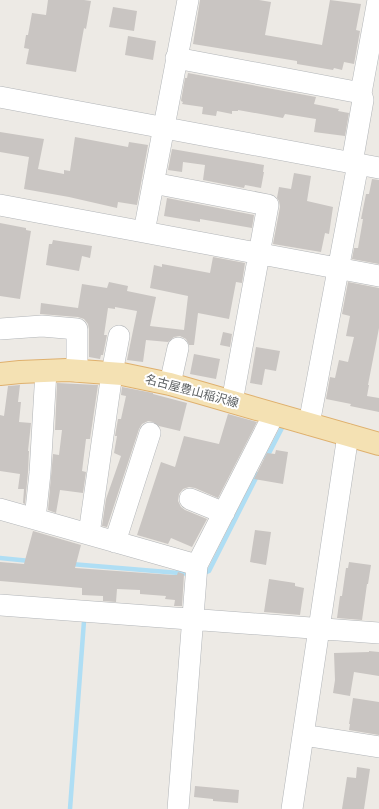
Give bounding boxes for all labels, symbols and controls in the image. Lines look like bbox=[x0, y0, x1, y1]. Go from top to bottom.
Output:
street label: 名古屋豊山稲沢線 bbox=[144, 371, 240, 410]

